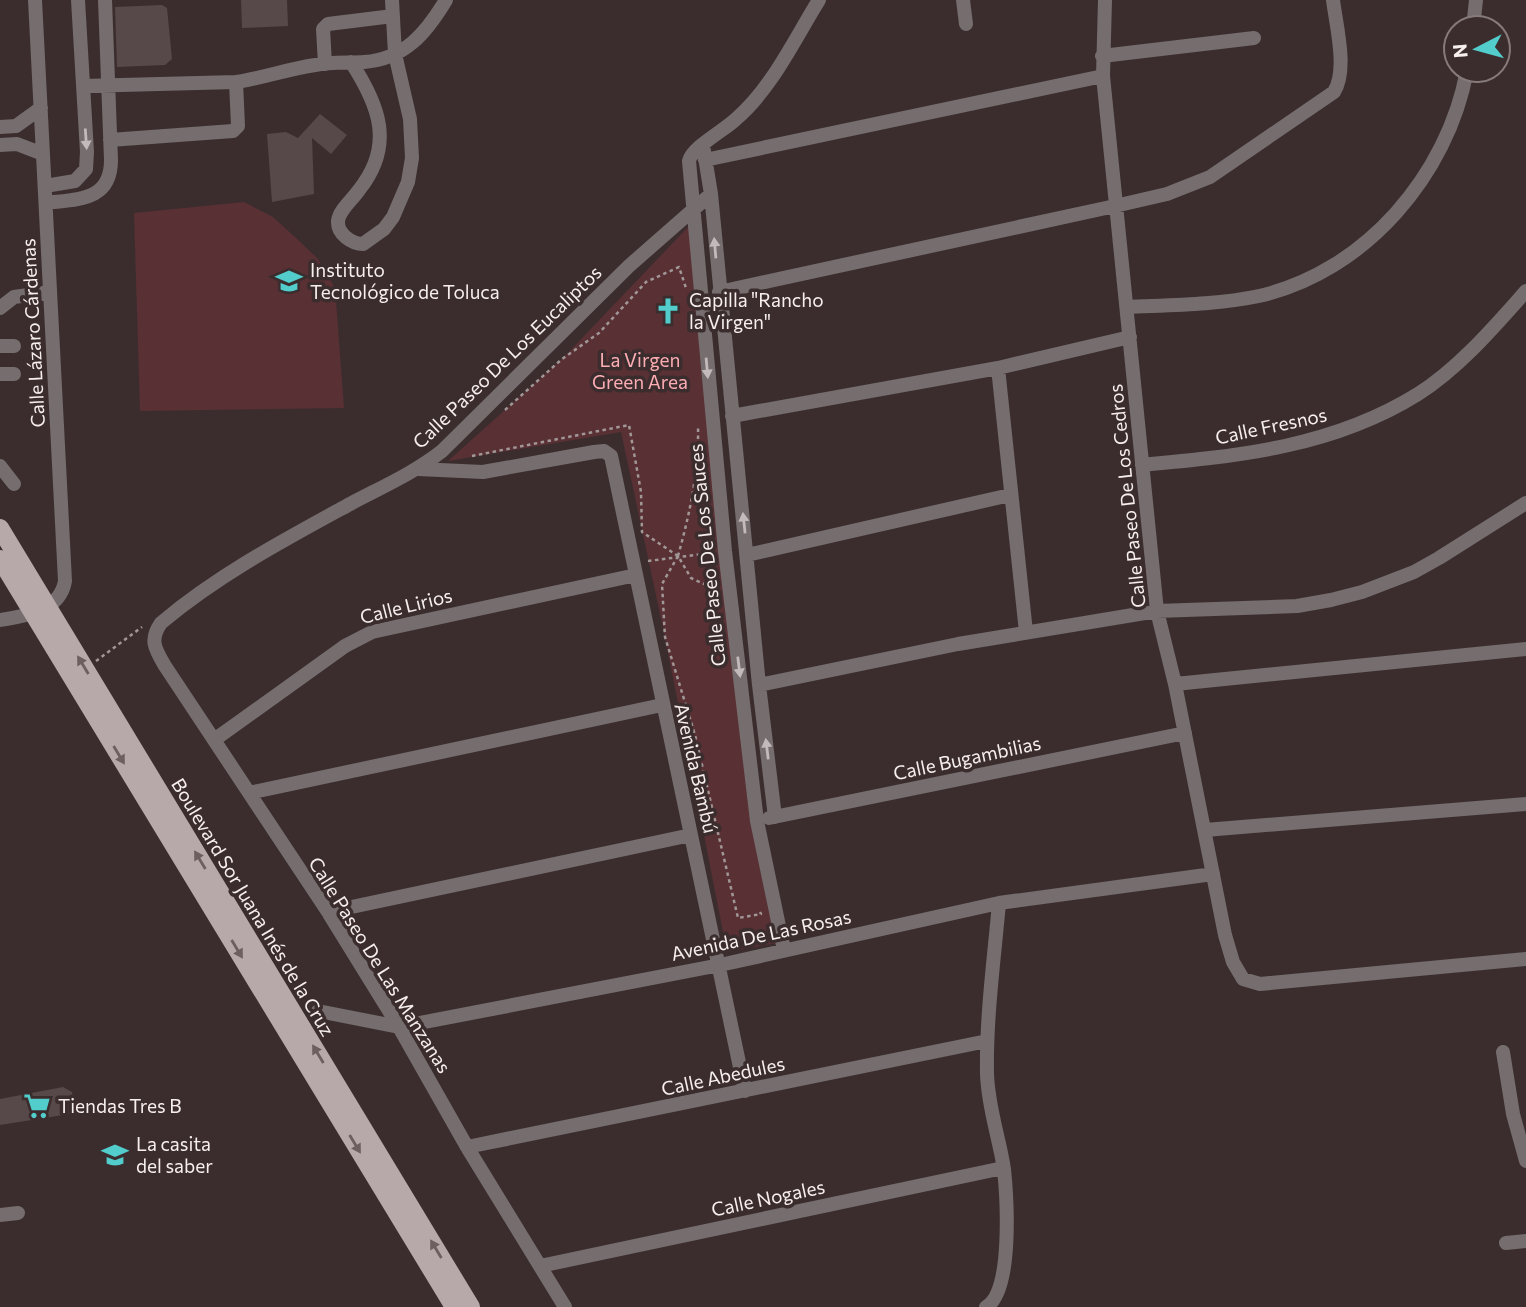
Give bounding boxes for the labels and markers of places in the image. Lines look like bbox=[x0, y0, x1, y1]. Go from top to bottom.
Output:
place label: Instituto Tecnológico de Toluca bbox=[310, 258, 500, 303]
school or university icon: Instituto Tecnológico de Toluca bbox=[274, 266, 304, 296]
place label: Capilla "Rancho la Virgen" bbox=[689, 288, 824, 333]
church icon: Capilla "Rancho la Virgen" bbox=[653, 296, 683, 326]
supermarket icon: Tiendas Tres B bbox=[22, 1091, 52, 1121]
place label: Tiendas Tres B bbox=[58, 1094, 182, 1117]
place label: La casita del saber bbox=[136, 1132, 213, 1177]
school or university icon: La casita del saber bbox=[100, 1140, 130, 1170]

